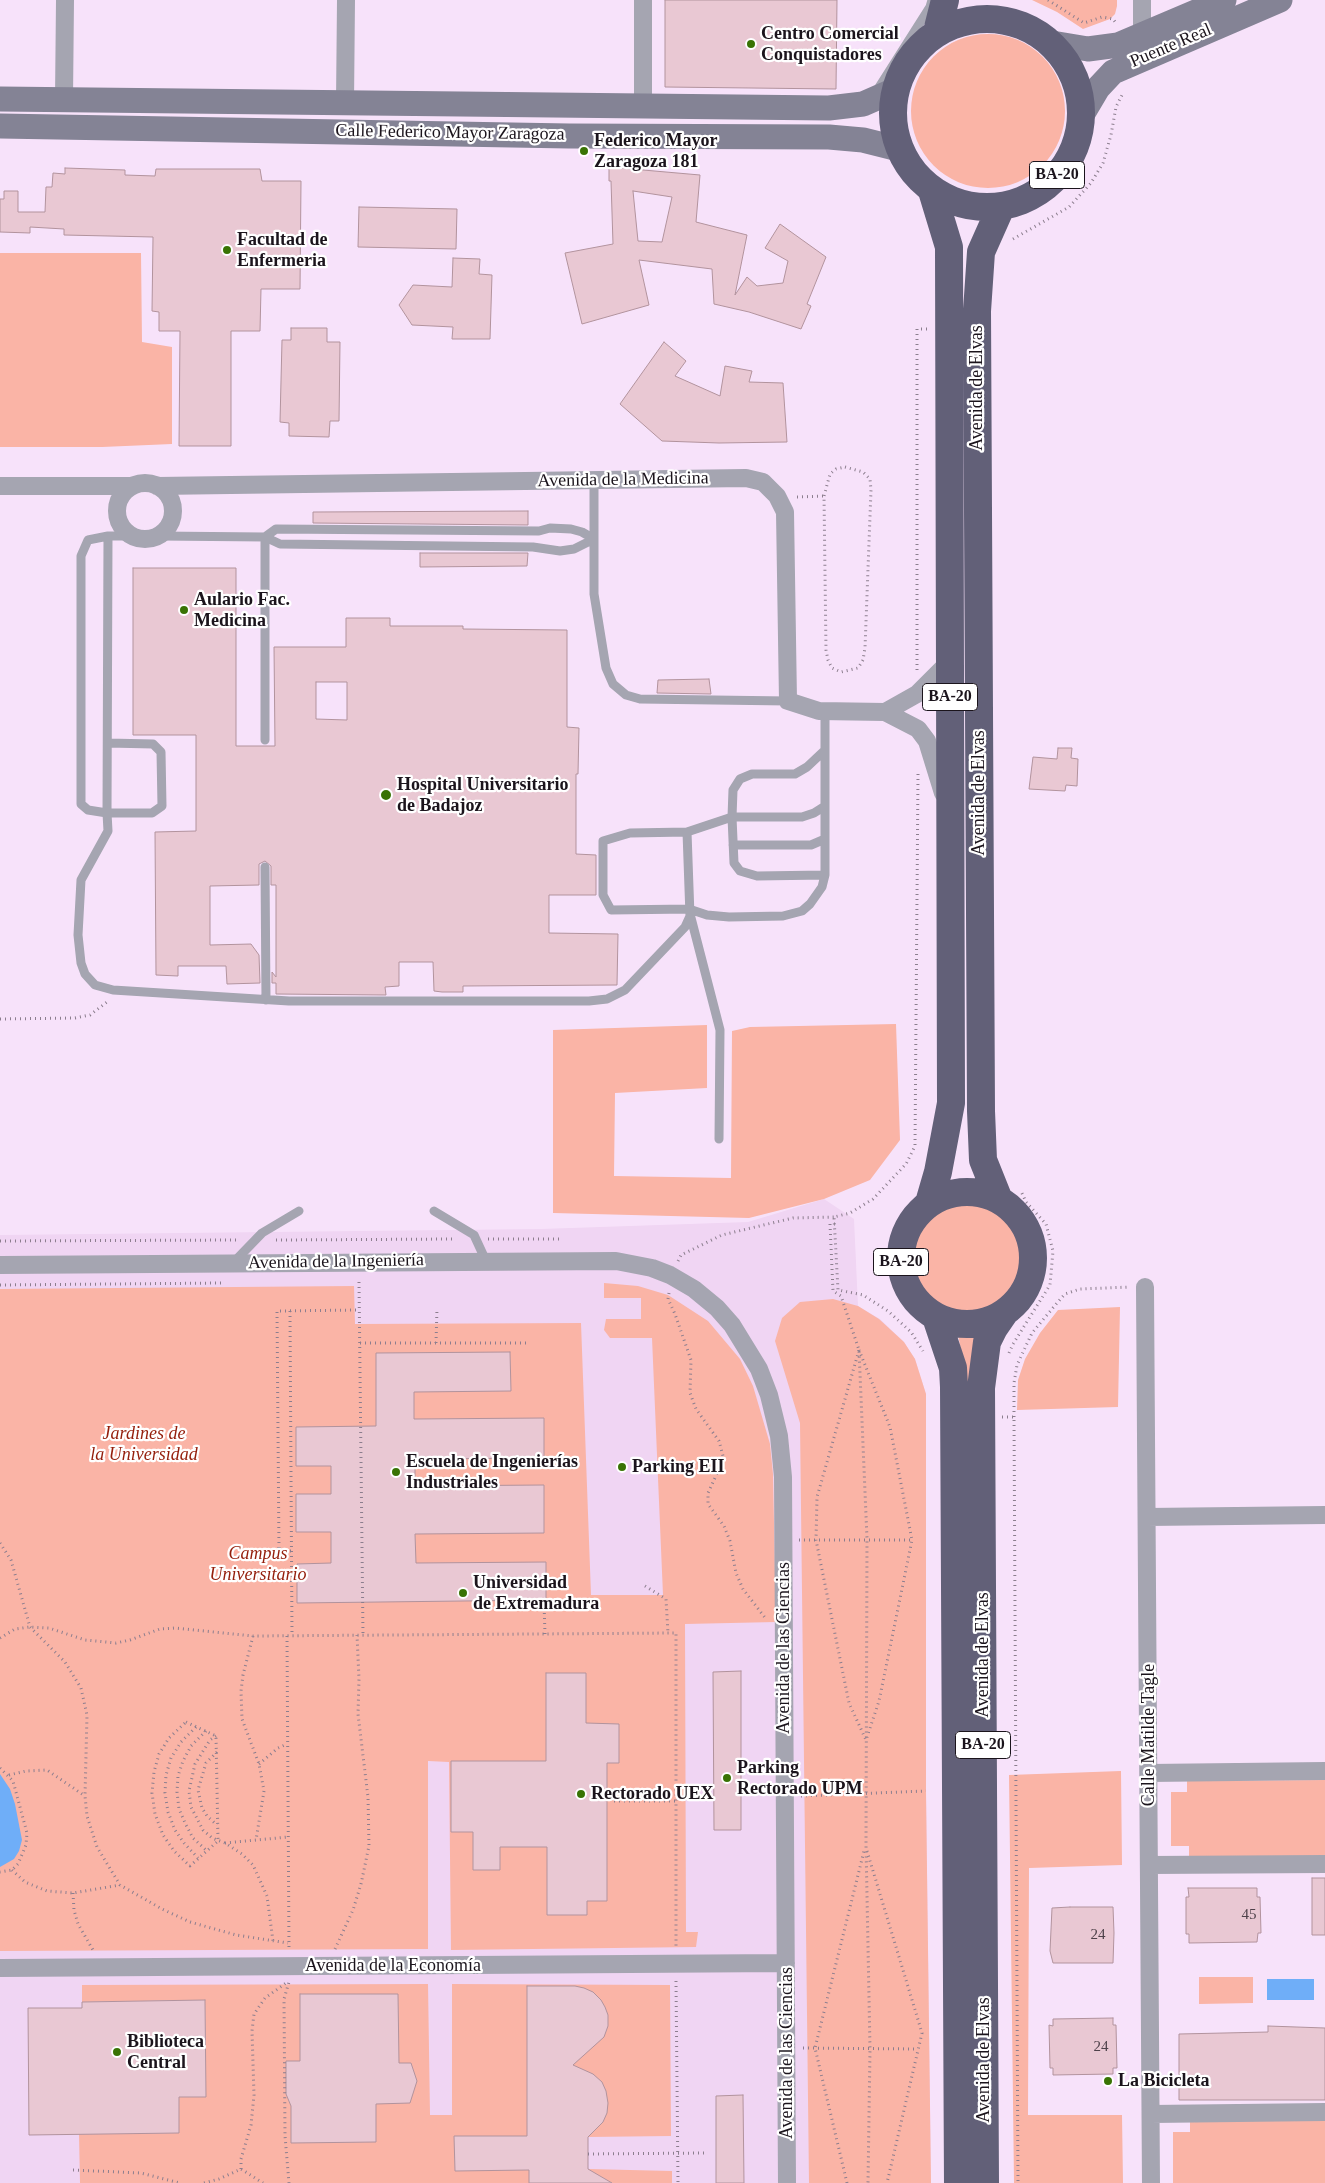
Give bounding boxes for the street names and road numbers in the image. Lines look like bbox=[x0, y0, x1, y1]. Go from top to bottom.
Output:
street label: Puente Real bbox=[1127, 19, 1215, 73]
street label: Calle Federico Mayor Zaragoza bbox=[335, 120, 565, 146]
road number: BA-20 bbox=[1030, 162, 1084, 188]
street label: Avenida de Elvas bbox=[966, 325, 988, 451]
street label: Avenida de la Medicina bbox=[537, 468, 709, 492]
road number: BA-20 bbox=[922, 684, 978, 710]
street label: Avenida de Elvas bbox=[968, 730, 990, 856]
road number: BA-20 bbox=[874, 1248, 928, 1276]
street label: Avenida de la Ingeniería bbox=[248, 1250, 424, 1274]
street label: Avenida de las Ciencias bbox=[773, 1562, 795, 1734]
street label: Avenida de Elvas bbox=[972, 1592, 994, 1718]
street label: Calle Matilde Tagle bbox=[1138, 1664, 1160, 1806]
road number: BA-20 bbox=[956, 1732, 1010, 1758]
street label: Avenida de la Economía bbox=[305, 1955, 481, 1977]
street label: Avenida de las Ciencias bbox=[776, 1967, 798, 2139]
street label: Avenida de Elvas bbox=[973, 1997, 995, 2123]

